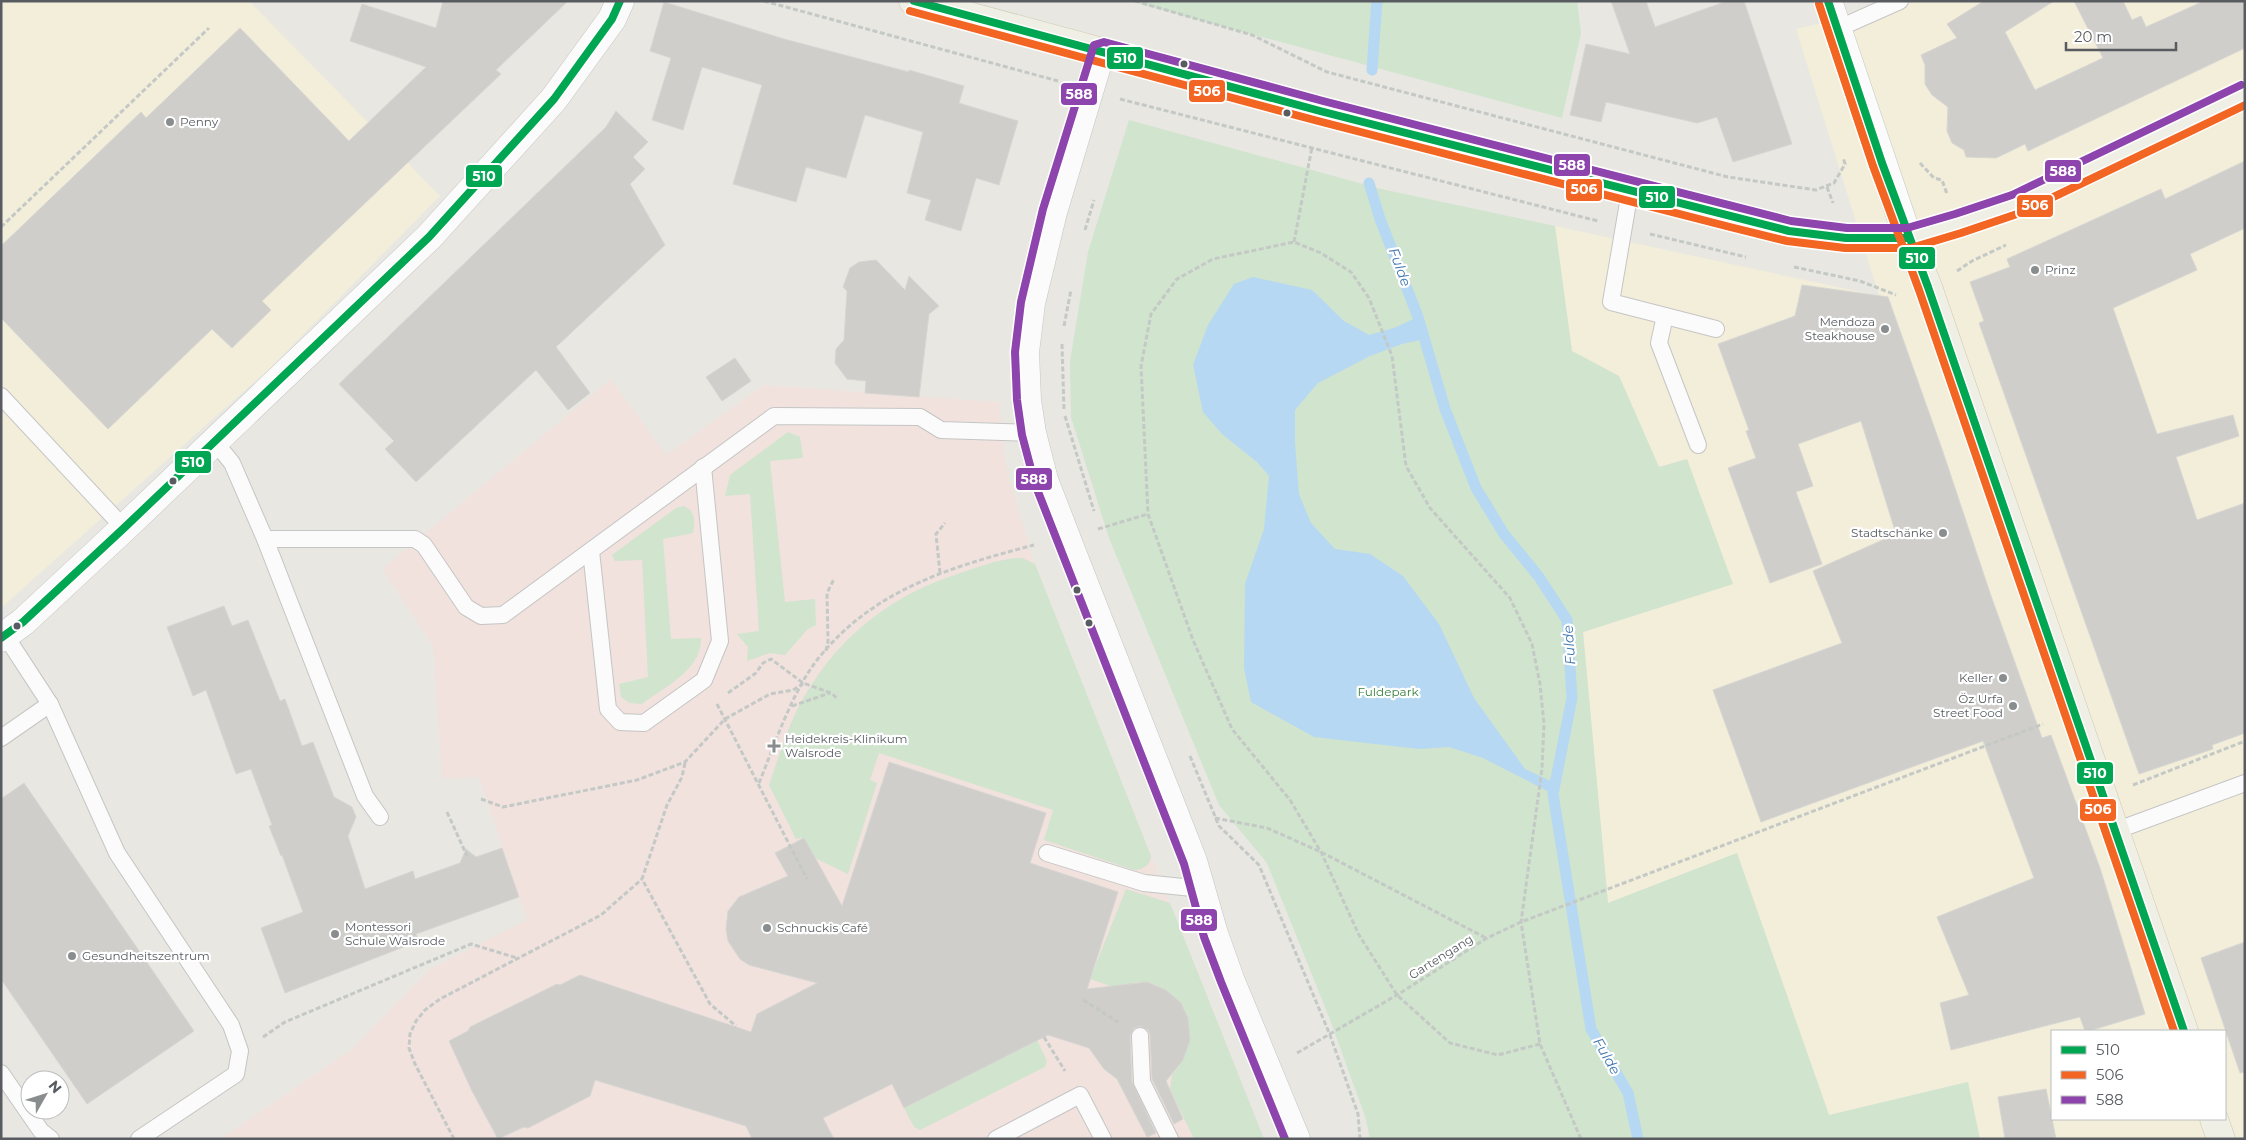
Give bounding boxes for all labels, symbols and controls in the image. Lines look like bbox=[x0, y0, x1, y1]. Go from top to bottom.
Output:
scale bar bbox=[2066, 20, 2176, 52]
text: 20 m bbox=[2074, 27, 2112, 46]
line badge: 510 bbox=[1106, 46, 1144, 70]
text: 510 bbox=[1113, 49, 1137, 67]
unlabelled marker bbox=[1179, 59, 1189, 69]
line badge: 506 bbox=[1188, 79, 1226, 103]
line badge: 588 bbox=[1060, 82, 1098, 106]
text: 506 bbox=[1194, 82, 1220, 100]
text: 588 bbox=[1066, 85, 1092, 103]
unlabelled marker bbox=[1282, 108, 1292, 118]
place label: Penny bbox=[180, 114, 219, 129]
marker: Penny bbox=[164, 116, 176, 128]
line badge: 588 bbox=[1553, 153, 1591, 177]
text: 588 bbox=[1559, 156, 1585, 174]
line badge: 588 bbox=[2044, 159, 2082, 183]
text: 588 bbox=[2050, 162, 2076, 180]
line badge: 510 bbox=[465, 164, 503, 188]
text: 510 bbox=[472, 167, 496, 185]
line badge: 506 bbox=[1565, 178, 1603, 202]
text: 506 bbox=[1571, 180, 1597, 198]
line badge: 510 bbox=[1638, 185, 1676, 209]
text: 510 bbox=[1645, 188, 1669, 206]
line badge: 506 bbox=[2016, 194, 2054, 218]
text: 506 bbox=[2022, 196, 2048, 214]
water label: Fulde bbox=[1385, 245, 1415, 289]
line badge: 510 bbox=[1898, 246, 1936, 270]
text: 510 bbox=[1905, 249, 1929, 267]
place label: Prinz bbox=[2045, 262, 2076, 277]
marker: Prinz bbox=[2029, 264, 2041, 276]
place label: Mendoza Steakhouse bbox=[1805, 314, 1875, 343]
marker: Mendoza Steakhouse bbox=[1879, 323, 1891, 335]
line badge: 510 bbox=[174, 450, 212, 474]
text: 510 bbox=[181, 453, 205, 471]
line badge: 588 bbox=[1015, 467, 1053, 491]
text: 588 bbox=[1021, 470, 1047, 488]
unlabelled marker bbox=[168, 476, 178, 486]
place label: Stadtschänke bbox=[1851, 525, 1933, 540]
marker: Stadtschänke bbox=[1937, 527, 1949, 539]
unlabelled marker bbox=[1072, 585, 1082, 595]
unlabelled marker bbox=[1084, 618, 1094, 628]
unlabelled marker bbox=[12, 621, 22, 631]
water label: Fulde bbox=[1559, 625, 1579, 665]
place label: Keller bbox=[1959, 670, 1993, 685]
marker: Keller bbox=[1997, 672, 2009, 684]
park label: Fuldepark bbox=[1357, 684, 1419, 699]
place label: Öz Urfa Street Food bbox=[1933, 691, 2003, 720]
marker: Öz Urfa Street Food bbox=[2007, 700, 2019, 712]
place label: Heidekreis-Klinikum Walsrode bbox=[785, 731, 907, 760]
marker: Heidekreis-Klinikum Walsrode bbox=[767, 739, 781, 753]
line badge: 510 bbox=[2076, 761, 2114, 785]
text: 510 bbox=[2083, 764, 2107, 782]
line badge: 506 bbox=[2079, 798, 2117, 822]
text: 506 bbox=[2085, 800, 2111, 818]
line badge: 588 bbox=[1180, 908, 1218, 932]
text: 588 bbox=[1186, 911, 1212, 929]
place label: Montessori Schule Walsrode bbox=[345, 919, 445, 948]
place label: Schnuckis Café bbox=[777, 920, 868, 935]
marker: Schnuckis Café bbox=[761, 922, 773, 934]
marker: Montessori Schule Walsrode bbox=[329, 928, 341, 940]
street label: Gartengang bbox=[1406, 931, 1476, 982]
place label: Gesundheitszentrum bbox=[82, 948, 210, 963]
marker: Gesundheitszentrum bbox=[66, 950, 78, 962]
legend bbox=[2051, 1030, 2226, 1120]
water label: Fulde bbox=[1589, 1034, 1625, 1078]
text: 510 bbox=[2096, 1040, 2120, 1059]
text: 506 bbox=[2096, 1065, 2124, 1084]
north arrow bbox=[20, 1070, 70, 1120]
text: N bbox=[45, 1077, 66, 1097]
text: 588 bbox=[2096, 1090, 2124, 1109]

